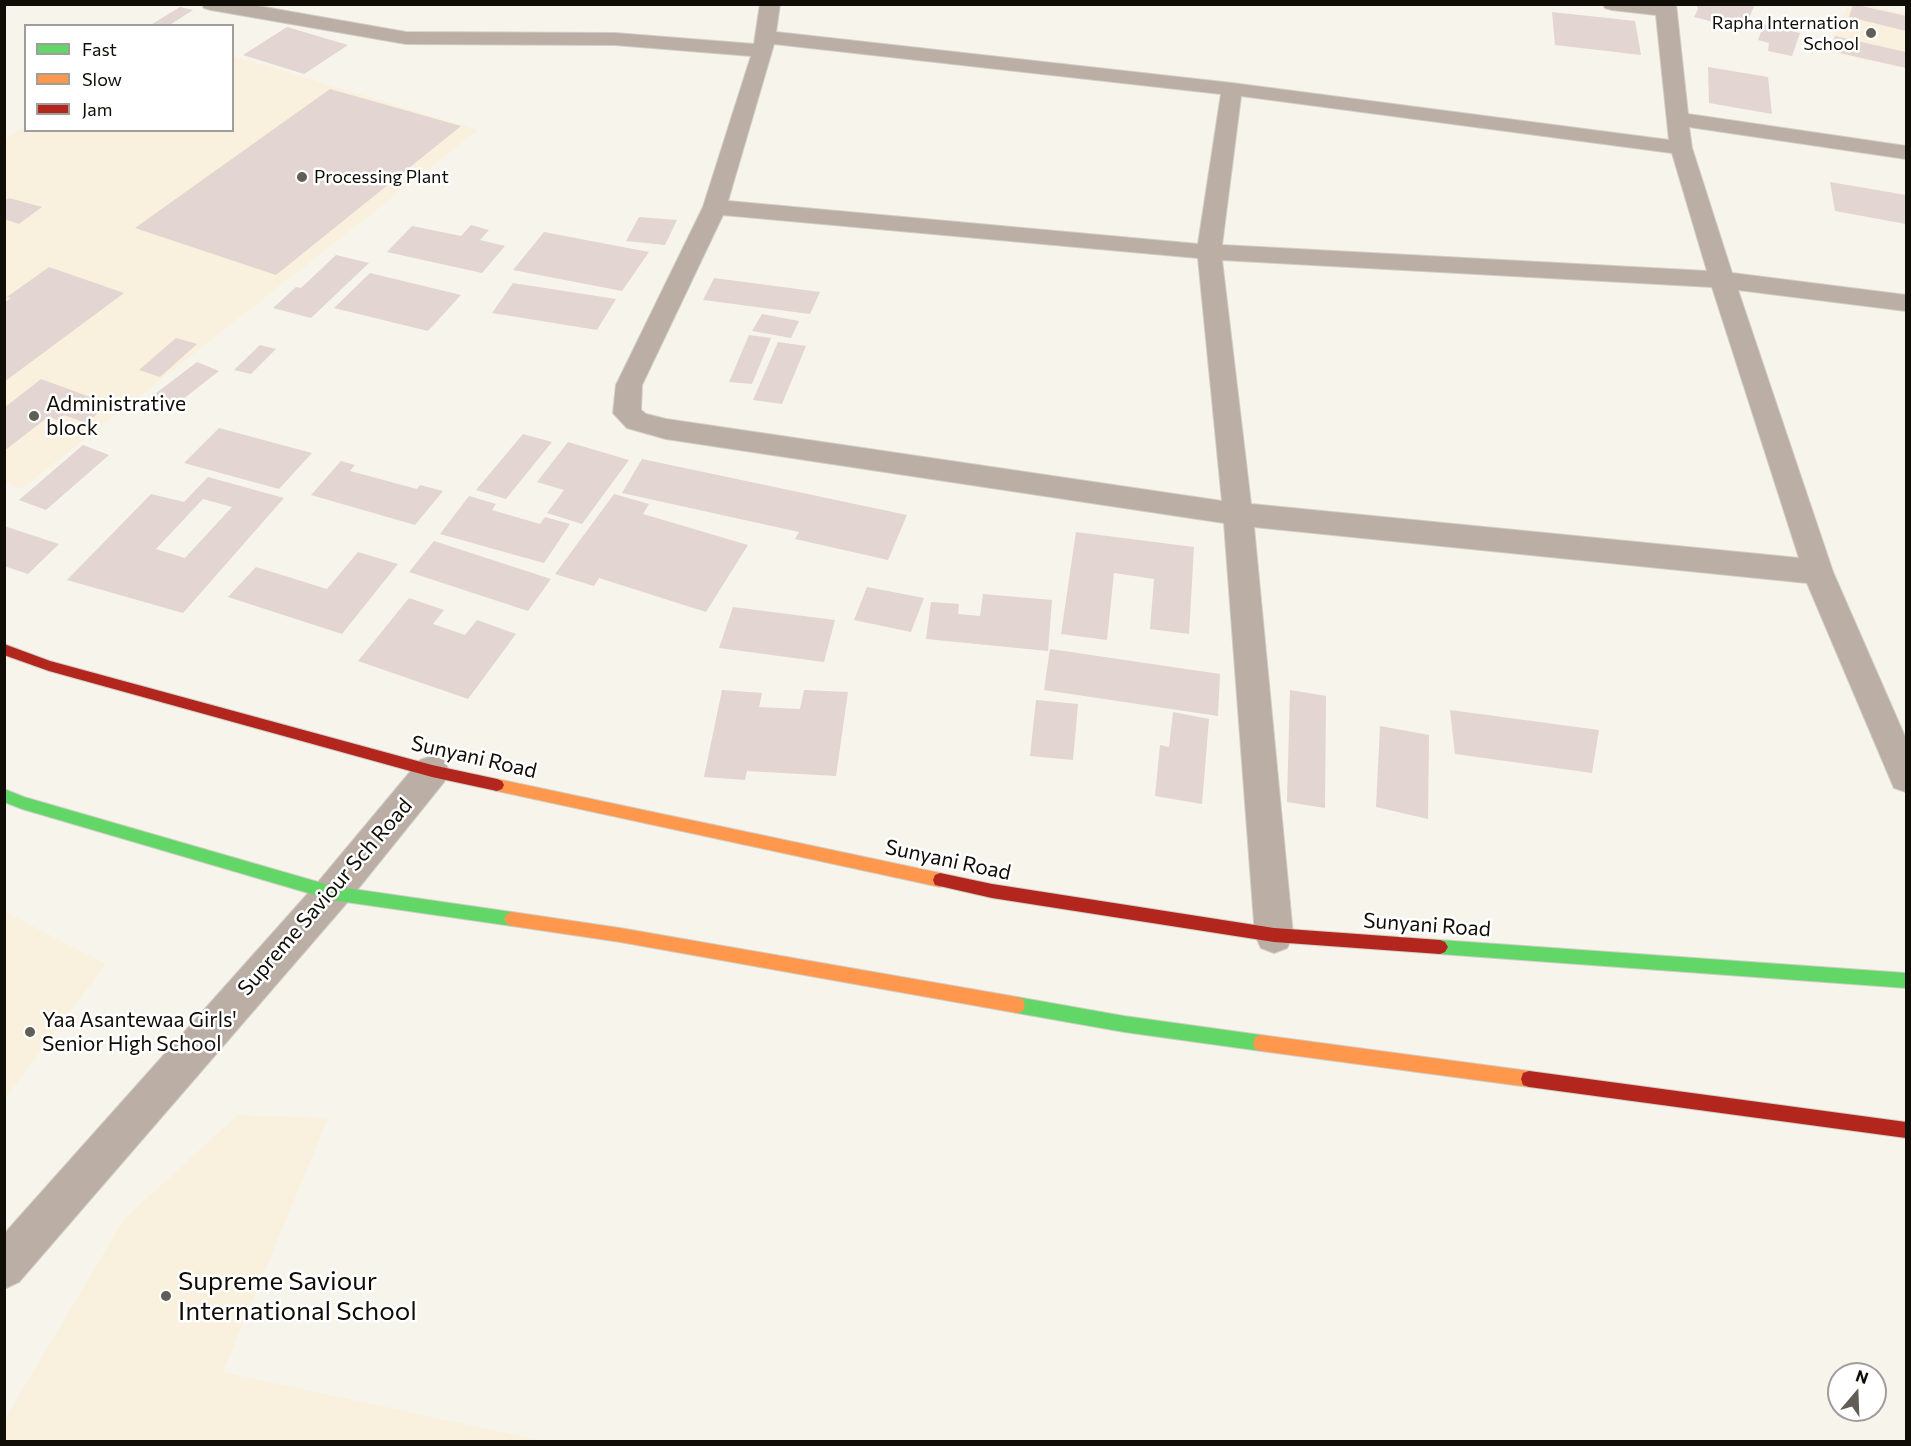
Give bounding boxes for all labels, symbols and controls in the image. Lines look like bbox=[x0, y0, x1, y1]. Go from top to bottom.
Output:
place label: Rapha Internation School bbox=[1712, 12, 1859, 54]
legend bbox=[24, 24, 234, 132]
marker: Rapha Internation School bbox=[1864, 26, 1878, 40]
text: Fast bbox=[82, 38, 117, 60]
text: Slow bbox=[82, 68, 122, 90]
text: Jam bbox=[82, 98, 112, 120]
place label: Processing Plant bbox=[314, 166, 449, 188]
marker: Processing Plant bbox=[295, 170, 309, 184]
place label: Administrative block bbox=[46, 391, 186, 441]
marker: Administrative block bbox=[27, 409, 41, 423]
street label: Sunyani Road bbox=[409, 730, 539, 784]
street label: Supreme Saviour Sch Road bbox=[233, 793, 417, 1001]
street label: Sunyani Road bbox=[883, 834, 1013, 886]
street label: Sunyani Road bbox=[1362, 908, 1492, 942]
place label: Yaa Asantewaa Girls' Senior High School bbox=[42, 1007, 237, 1057]
marker: Yaa Asantewaa Girls' Senior High School bbox=[23, 1025, 37, 1039]
place label: Supreme Saviour International School bbox=[178, 1265, 417, 1326]
marker: Supreme Saviour International School bbox=[159, 1289, 173, 1303]
north arrow bbox=[1827, 1362, 1887, 1422]
text: N bbox=[1854, 1365, 1871, 1387]

